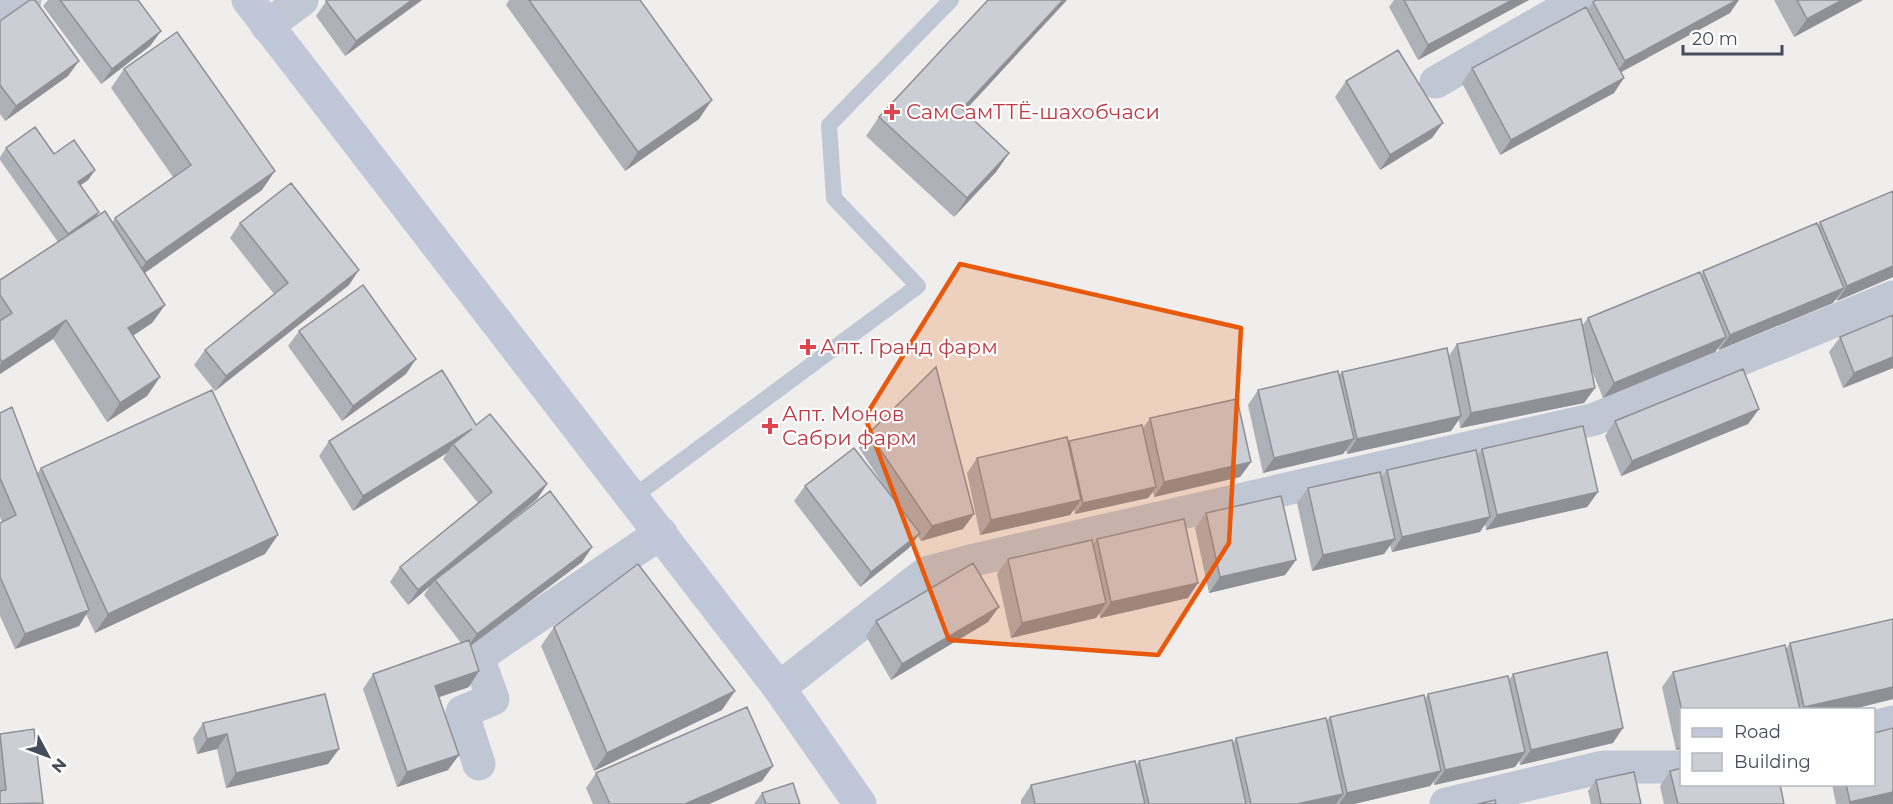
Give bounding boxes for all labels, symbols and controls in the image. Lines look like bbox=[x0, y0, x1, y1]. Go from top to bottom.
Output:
scale bar bbox=[1683, 18, 1782, 56]
text: 20 m bbox=[1692, 28, 1738, 50]
place label: СамСамТТЁ-шахобчаси bbox=[906, 99, 1160, 124]
marker: СамСамТТЁ-шахобчаси bbox=[883, 103, 901, 121]
place label: Апт. Гранд фарм bbox=[820, 334, 998, 359]
marker: Апт. Гранд фарм bbox=[801, 340, 815, 354]
place label: Апт. Монов Сабри фарм bbox=[782, 401, 917, 450]
marker: Апт. Монов Сабри фарм bbox=[763, 419, 777, 433]
legend bbox=[1680, 708, 1875, 786]
text: Road bbox=[1734, 721, 1781, 743]
north arrow bbox=[18, 726, 78, 786]
text: Building bbox=[1734, 751, 1811, 773]
text: N bbox=[48, 754, 70, 777]

